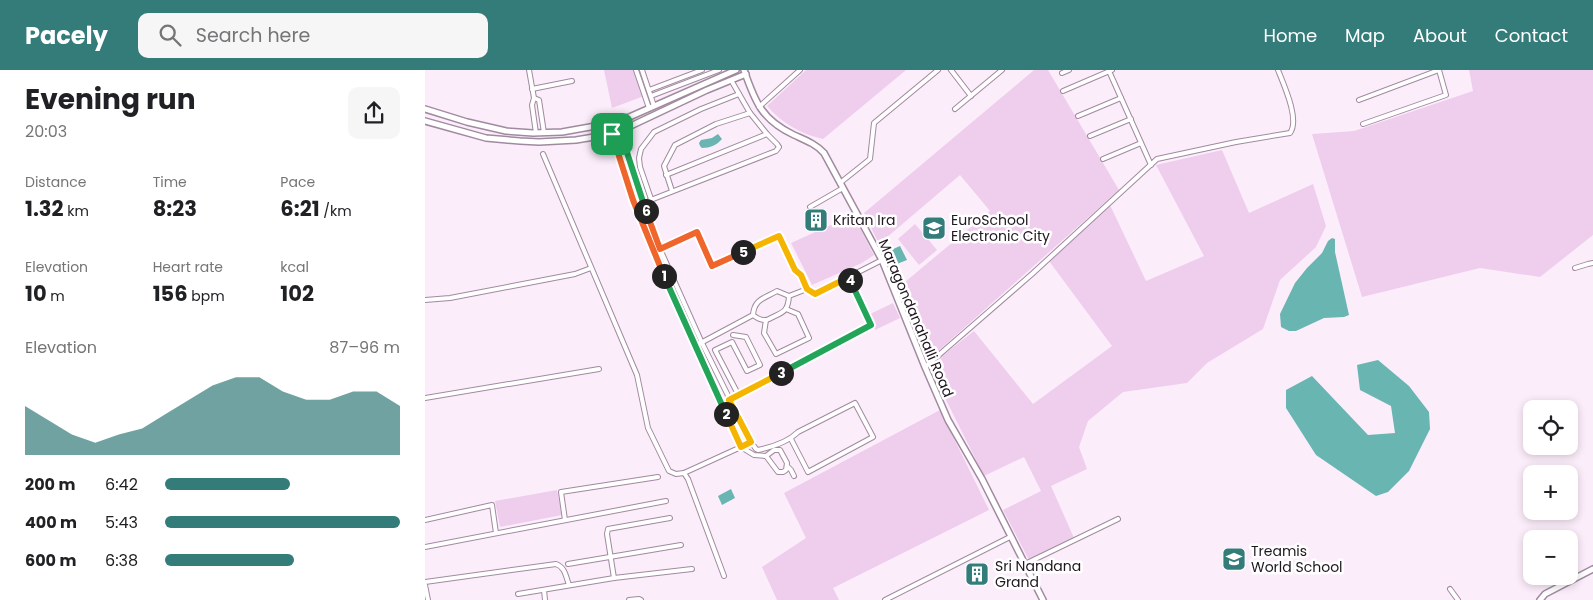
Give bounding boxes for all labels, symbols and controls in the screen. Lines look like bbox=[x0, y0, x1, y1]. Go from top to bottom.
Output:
search box bbox=[138, 13, 488, 58]
text: Pacely bbox=[25, 19, 108, 52]
icon: search bbox=[156, 21, 184, 49]
text: Search here bbox=[196, 22, 310, 49]
text: Home bbox=[1263, 23, 1317, 48]
text: Map bbox=[1345, 23, 1385, 48]
text: About bbox=[1413, 23, 1467, 48]
text: Contact bbox=[1495, 23, 1568, 48]
text: Evening run bbox=[25, 80, 196, 119]
button: share bbox=[348, 87, 400, 139]
pin bbox=[591, 113, 633, 155]
text: 20:03 bbox=[25, 120, 67, 143]
icon: arrive bbox=[598, 120, 626, 148]
text: Distance bbox=[25, 172, 86, 192]
text: Time bbox=[153, 172, 187, 192]
text: Pace bbox=[280, 172, 315, 192]
text: 1.32 bbox=[25, 194, 64, 223]
text: 8:23 bbox=[153, 194, 197, 223]
text: 6:21 bbox=[280, 194, 320, 223]
pin: 6 bbox=[633, 198, 659, 224]
text: km bbox=[64, 201, 89, 221]
text: /km bbox=[320, 201, 352, 221]
text: 6 bbox=[642, 201, 651, 221]
building icon: Kritan Ira bbox=[803, 207, 829, 233]
place label: Kritan Ira bbox=[833, 210, 895, 230]
place label: EuroSchool Electronic City bbox=[951, 210, 1050, 246]
school or university icon: EuroSchool Electronic City bbox=[921, 215, 947, 241]
street label: Maragondanahalli Road bbox=[874, 236, 958, 400]
pin: 5 bbox=[731, 240, 755, 264]
text: 5 bbox=[739, 242, 748, 262]
text: Elevation bbox=[25, 257, 88, 277]
text: Heart rate bbox=[153, 257, 223, 277]
text: kcal bbox=[280, 257, 309, 277]
pin: 1 bbox=[651, 264, 677, 288]
text: 1 bbox=[662, 266, 667, 286]
pin: 4 bbox=[837, 268, 863, 292]
text: 4 bbox=[846, 270, 855, 290]
text: 10 bbox=[25, 279, 47, 308]
text: 156 bbox=[153, 279, 188, 308]
text: 102 bbox=[280, 279, 314, 308]
text: m bbox=[47, 286, 65, 306]
text: bpm bbox=[188, 286, 225, 306]
text: Elevation bbox=[25, 336, 97, 359]
text: 87–96 m bbox=[329, 336, 400, 359]
pin: 3 bbox=[769, 360, 793, 386]
text: 3 bbox=[777, 363, 786, 383]
map controls bbox=[1523, 400, 1578, 585]
button: locate bbox=[1523, 400, 1578, 455]
pin: 2 bbox=[713, 402, 739, 426]
text: 2 bbox=[723, 404, 731, 424]
button: + bbox=[1523, 465, 1578, 520]
text: 200 m bbox=[25, 473, 75, 496]
text: 6:42 bbox=[105, 473, 138, 496]
text: 400 m bbox=[25, 511, 77, 534]
text: 5:43 bbox=[105, 511, 138, 534]
button: − bbox=[1523, 530, 1578, 585]
place label: Treamis World School bbox=[1251, 541, 1343, 577]
school or university icon: Treamis World School bbox=[1221, 546, 1247, 572]
text: 600 m bbox=[25, 549, 76, 572]
text: 6:38 bbox=[105, 549, 138, 572]
place label: Sri Nandana Grand bbox=[995, 556, 1081, 592]
building icon: Sri Nandana Grand bbox=[964, 561, 990, 587]

